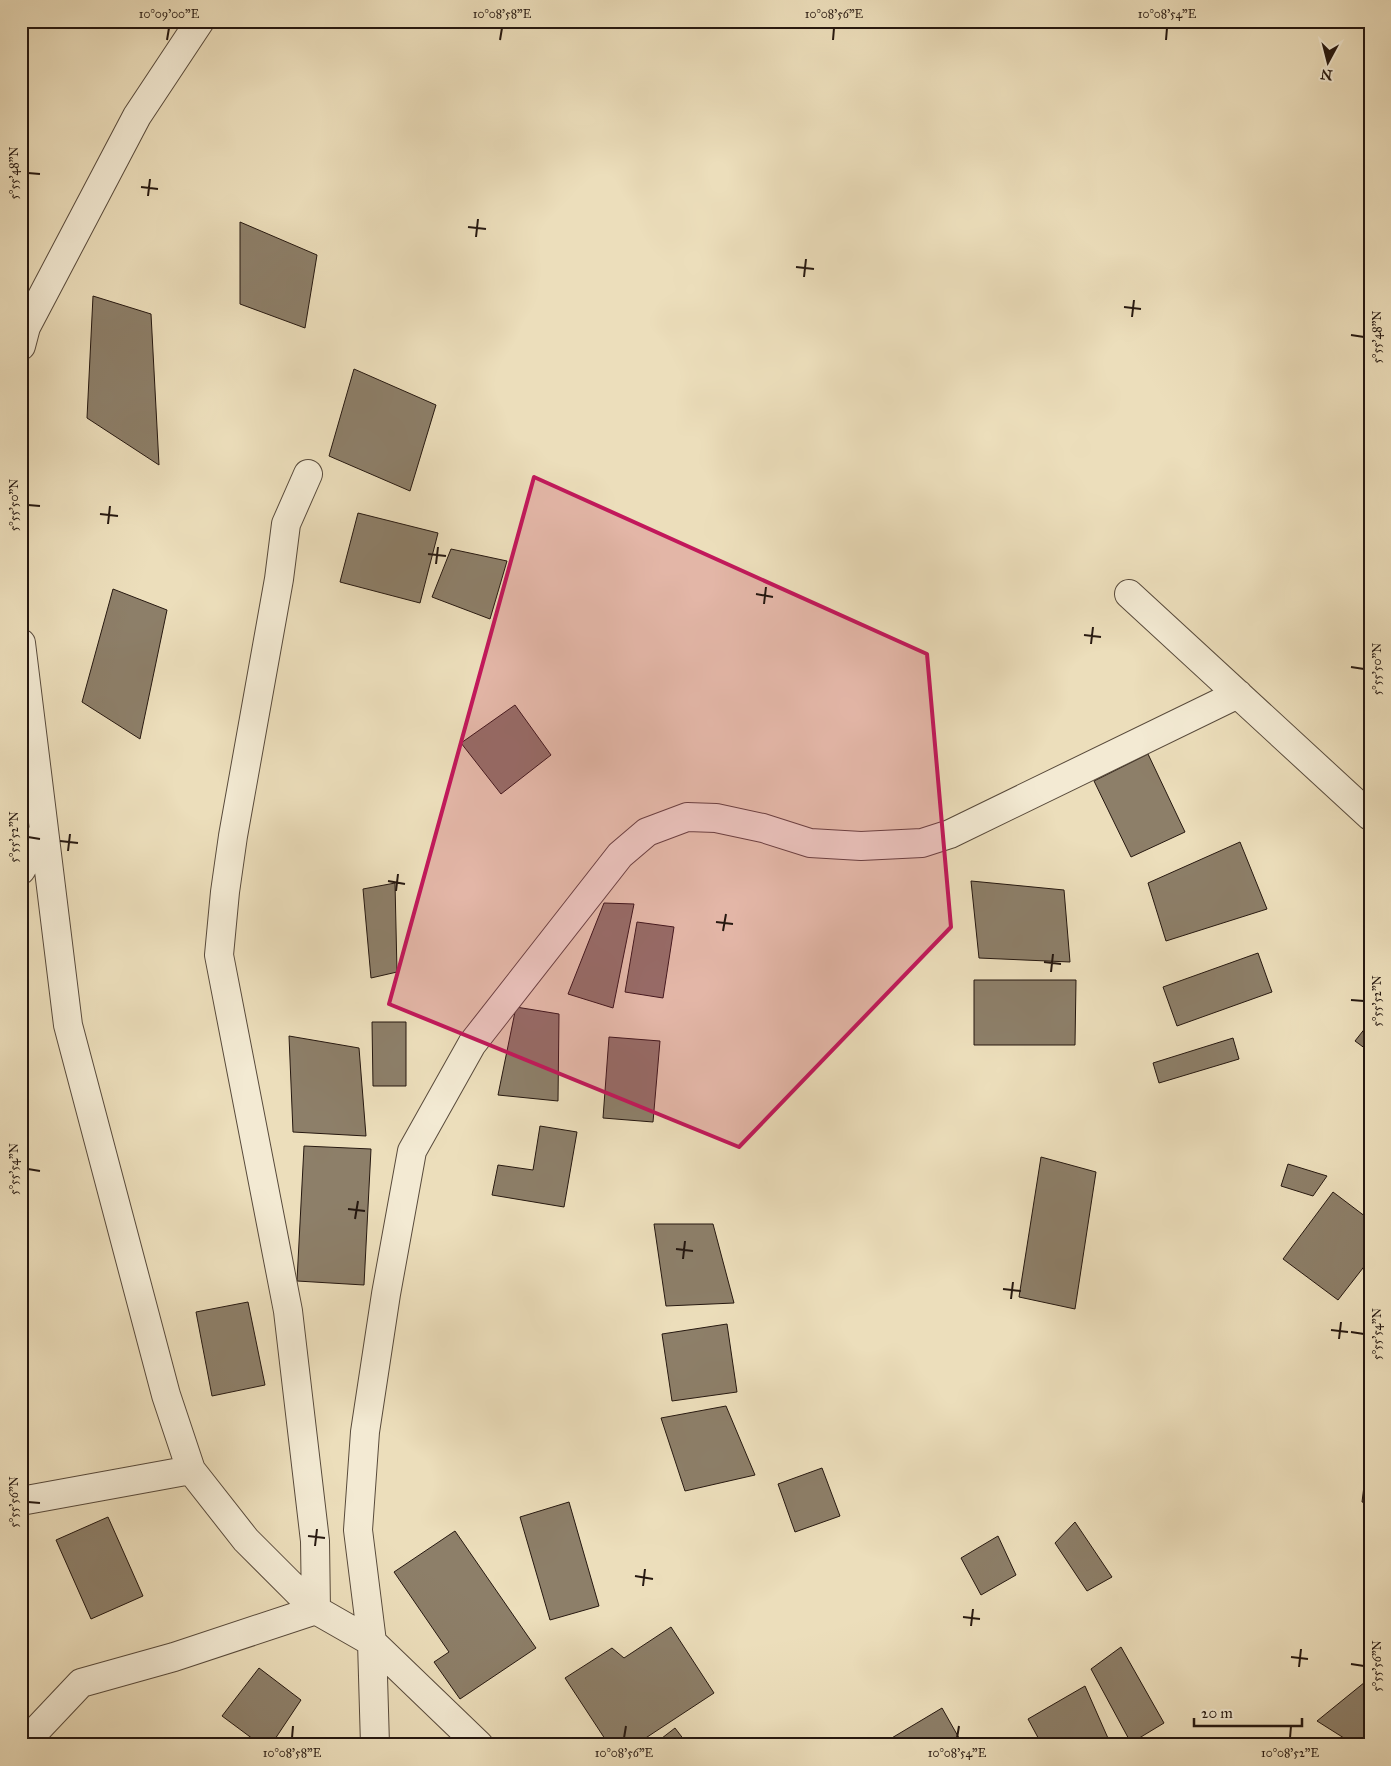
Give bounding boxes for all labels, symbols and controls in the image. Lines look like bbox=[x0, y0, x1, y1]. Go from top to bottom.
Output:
text: 10°09'00"E bbox=[139, 7, 200, 21]
text: 10°08'58"E bbox=[473, 7, 532, 21]
text: 10°08'56"E bbox=[805, 7, 864, 21]
text: 10°08'54"E bbox=[1138, 7, 1197, 21]
north arrow bbox=[1304, 38, 1354, 88]
text: N bbox=[1319, 65, 1333, 84]
text: 5°55'48"N bbox=[7, 147, 21, 199]
text: 5°55'48"N bbox=[1370, 311, 1384, 363]
text: 5°55'50"N bbox=[7, 479, 21, 531]
text: 5°55'50"N bbox=[1370, 643, 1384, 695]
text: 5°55'52"N bbox=[7, 811, 21, 863]
text: 5°55'52"N bbox=[1370, 975, 1384, 1027]
text: 5°55'54"N bbox=[7, 1143, 21, 1195]
text: 5°55'54"N bbox=[1370, 1308, 1384, 1360]
text: 5°55'56"N bbox=[7, 1476, 21, 1528]
text: 5°55'56"N bbox=[1370, 1640, 1384, 1692]
scale bar bbox=[1194, 1696, 1301, 1728]
text: 20 m bbox=[1201, 1704, 1233, 1722]
text: 10°08'58"E bbox=[263, 1746, 322, 1760]
text: 10°08'56"E bbox=[595, 1746, 654, 1760]
text: 10°08'54"E bbox=[928, 1746, 987, 1760]
text: 10°08'52"E bbox=[1261, 1746, 1319, 1760]

